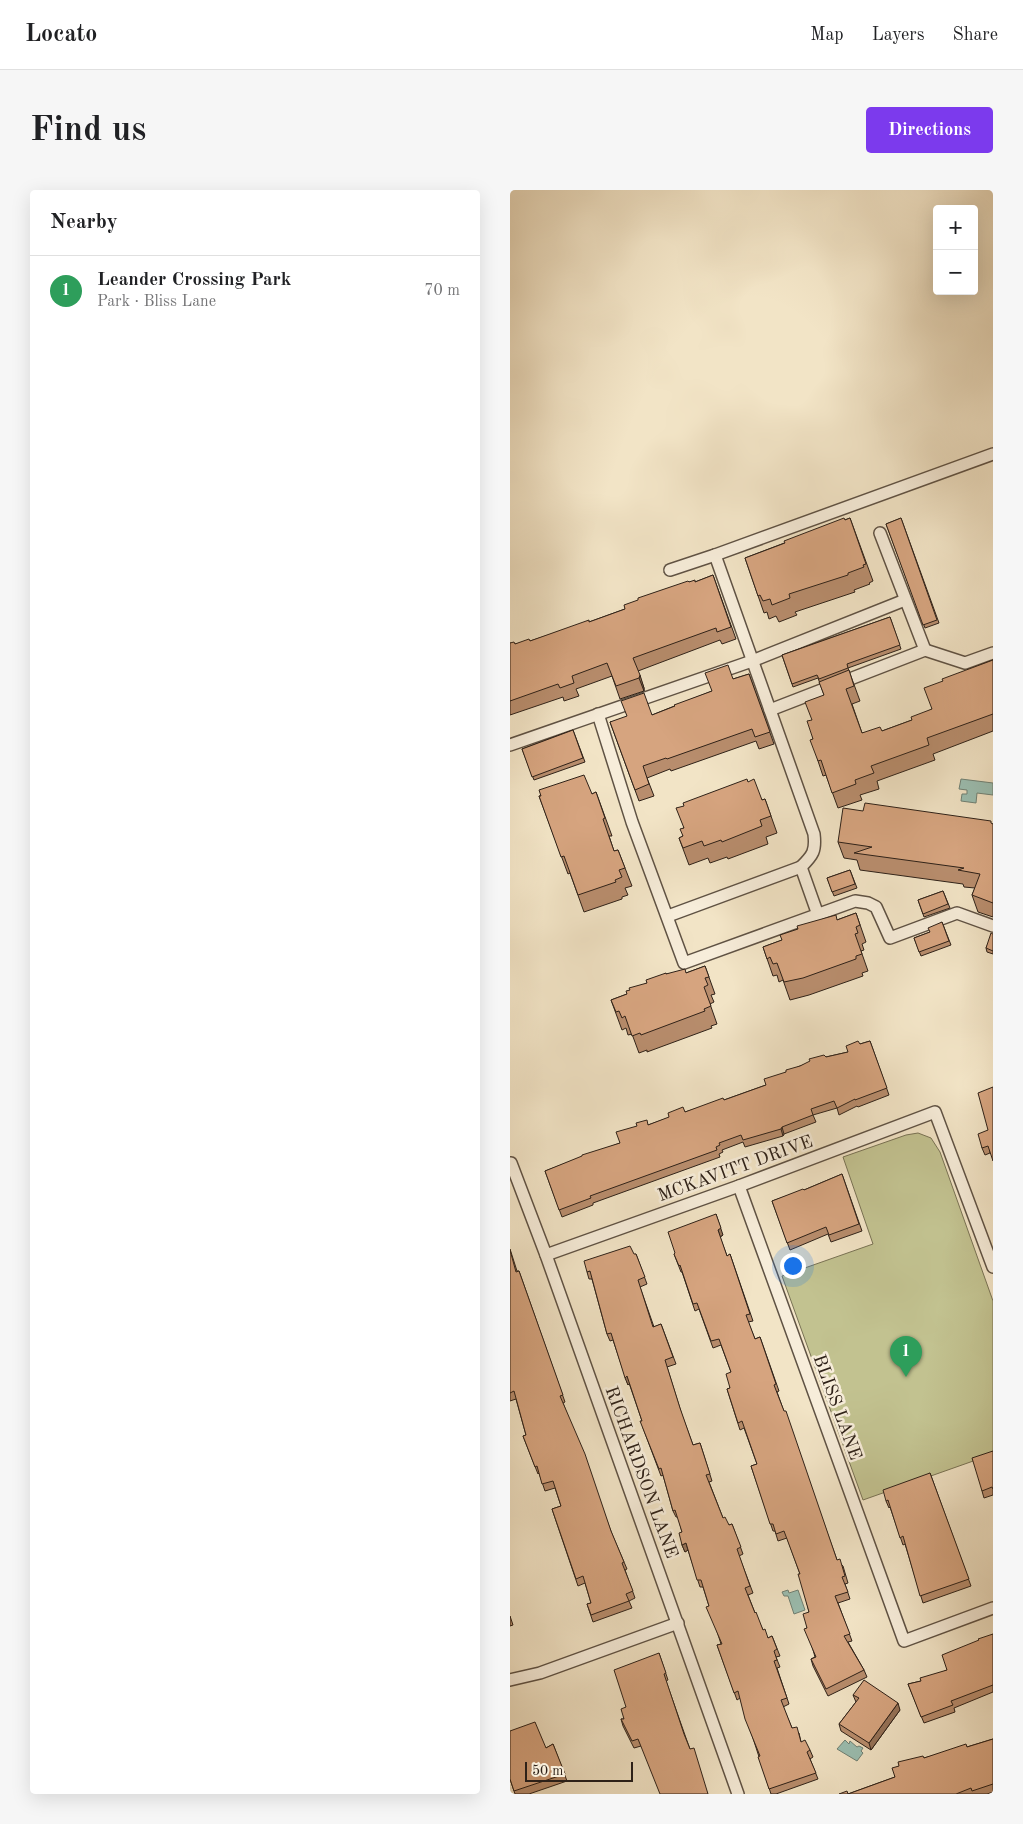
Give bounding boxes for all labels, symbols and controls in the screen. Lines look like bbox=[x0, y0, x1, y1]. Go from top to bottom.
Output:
text: Locato bbox=[25, 23, 97, 47]
text: Map bbox=[810, 26, 844, 44]
text: Layers bbox=[872, 26, 924, 44]
text: Share bbox=[952, 26, 998, 44]
button: Directions bbox=[866, 107, 993, 153]
text: Find us bbox=[30, 113, 146, 148]
map controls bbox=[933, 205, 978, 295]
button: + bbox=[933, 205, 978, 250]
text: Nearby bbox=[50, 212, 118, 233]
button: − bbox=[933, 250, 978, 295]
text: Leander Crossing Park bbox=[97, 271, 291, 290]
text: 1 bbox=[61, 283, 71, 299]
text: 70 m bbox=[424, 283, 460, 299]
text: Park · Bliss Lane bbox=[97, 294, 216, 310]
street label: MCKAVITT DRIVE bbox=[655, 1133, 815, 1205]
your location bbox=[780, 1253, 806, 1279]
pin: 1 bbox=[890, 1336, 922, 1377]
street label: BLISS LANE bbox=[810, 1352, 865, 1463]
street label: RICHARDSON LANE bbox=[602, 1384, 681, 1561]
scale bar bbox=[525, 1759, 632, 1782]
text: 50 m bbox=[532, 1764, 563, 1778]

